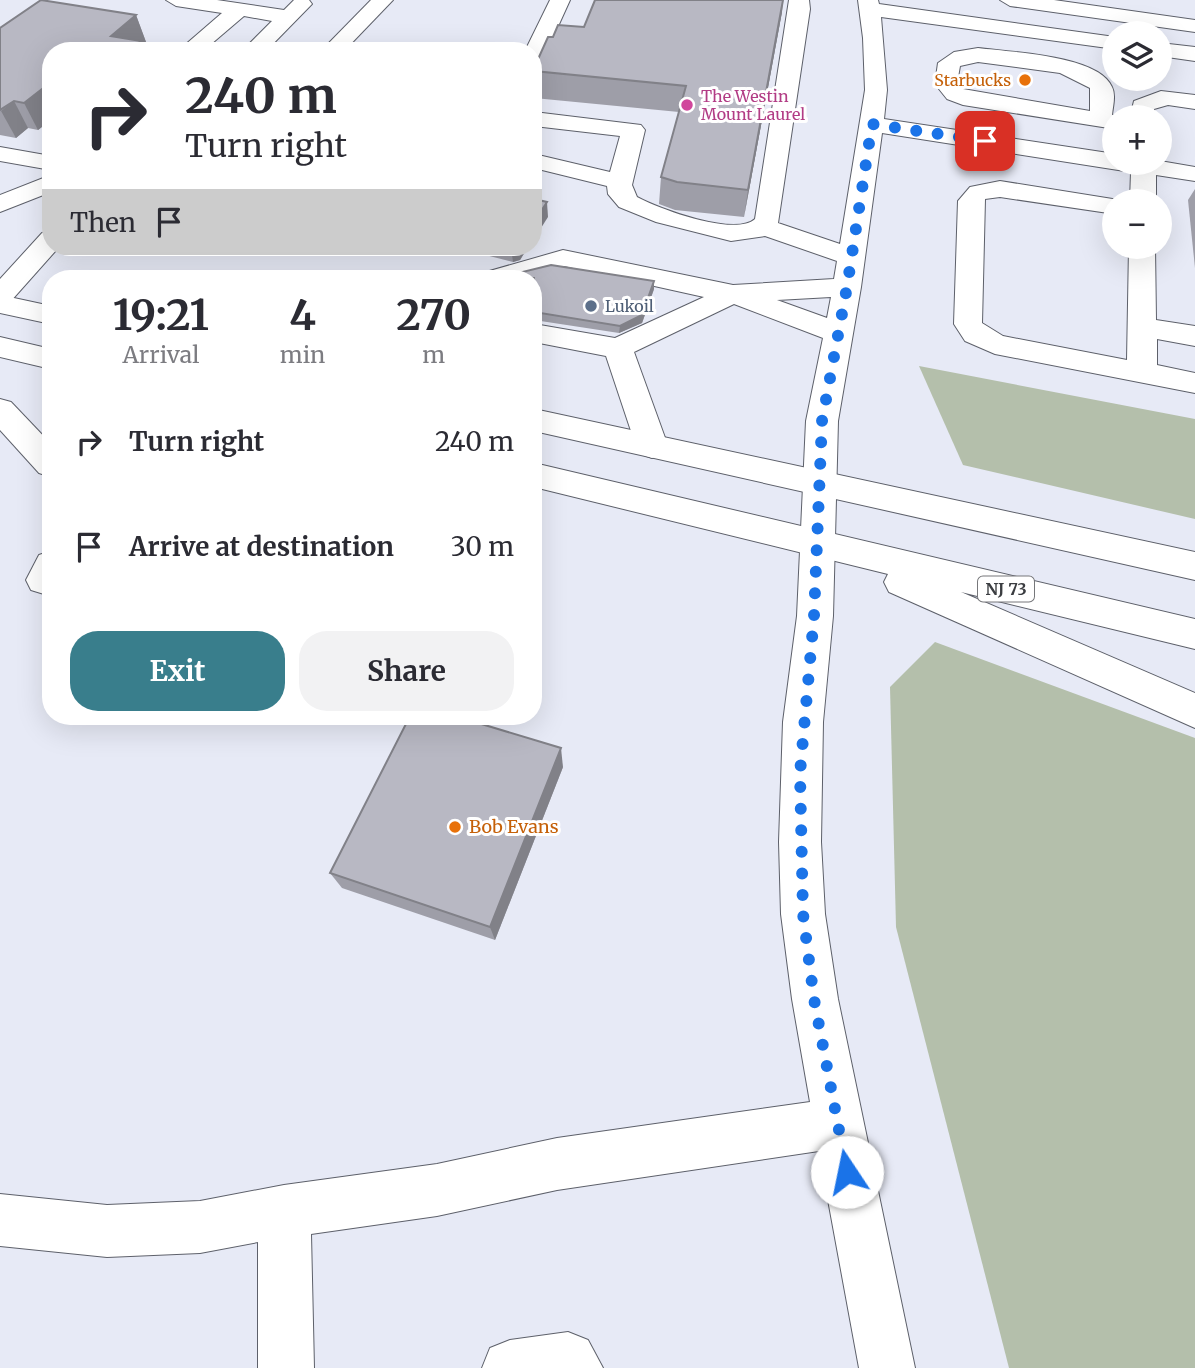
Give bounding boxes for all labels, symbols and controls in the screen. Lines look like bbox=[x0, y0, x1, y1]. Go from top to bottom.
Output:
map controls bbox=[1102, 21, 1172, 259]
button: layers bbox=[1102, 21, 1172, 91]
text: 240 m bbox=[185, 65, 337, 126]
icon: right bbox=[70, 70, 161, 161]
place label: Starbucks bbox=[934, 70, 1011, 90]
marker: Starbucks bbox=[1017, 72, 1033, 88]
place label: The Westin Mount Laurel bbox=[701, 86, 805, 124]
marker: The Westin Mount Laurel bbox=[679, 97, 695, 113]
button: + bbox=[1102, 105, 1172, 175]
pin bbox=[955, 111, 1015, 171]
icon: arrive bbox=[966, 122, 1004, 160]
text: Turn right bbox=[185, 126, 347, 166]
button: − bbox=[1102, 189, 1172, 259]
icon: arrive bbox=[150, 203, 188, 241]
text: Then bbox=[70, 206, 136, 239]
text: 19:21 bbox=[113, 289, 209, 341]
text: 4 bbox=[289, 289, 316, 341]
text: 270 bbox=[396, 289, 471, 341]
place label: Lukoil bbox=[605, 296, 654, 316]
marker: Lukoil bbox=[583, 298, 599, 314]
text: Arrival bbox=[123, 340, 199, 369]
text: min bbox=[280, 340, 325, 369]
text: m bbox=[422, 340, 445, 369]
icon: right bbox=[70, 423, 108, 461]
text: Turn right bbox=[129, 425, 264, 458]
text: 240 m bbox=[435, 425, 514, 458]
icon: arrive bbox=[70, 528, 108, 566]
text: Arrive at destination bbox=[129, 530, 394, 563]
text: 30 m bbox=[451, 530, 514, 563]
road number: NJ 73 bbox=[978, 576, 1034, 602]
button: Exit bbox=[70, 631, 285, 711]
button: Share bbox=[299, 631, 514, 711]
place label: Bob Evans bbox=[469, 815, 559, 838]
marker: Bob Evans bbox=[447, 819, 463, 835]
position arrow bbox=[810, 1135, 884, 1209]

